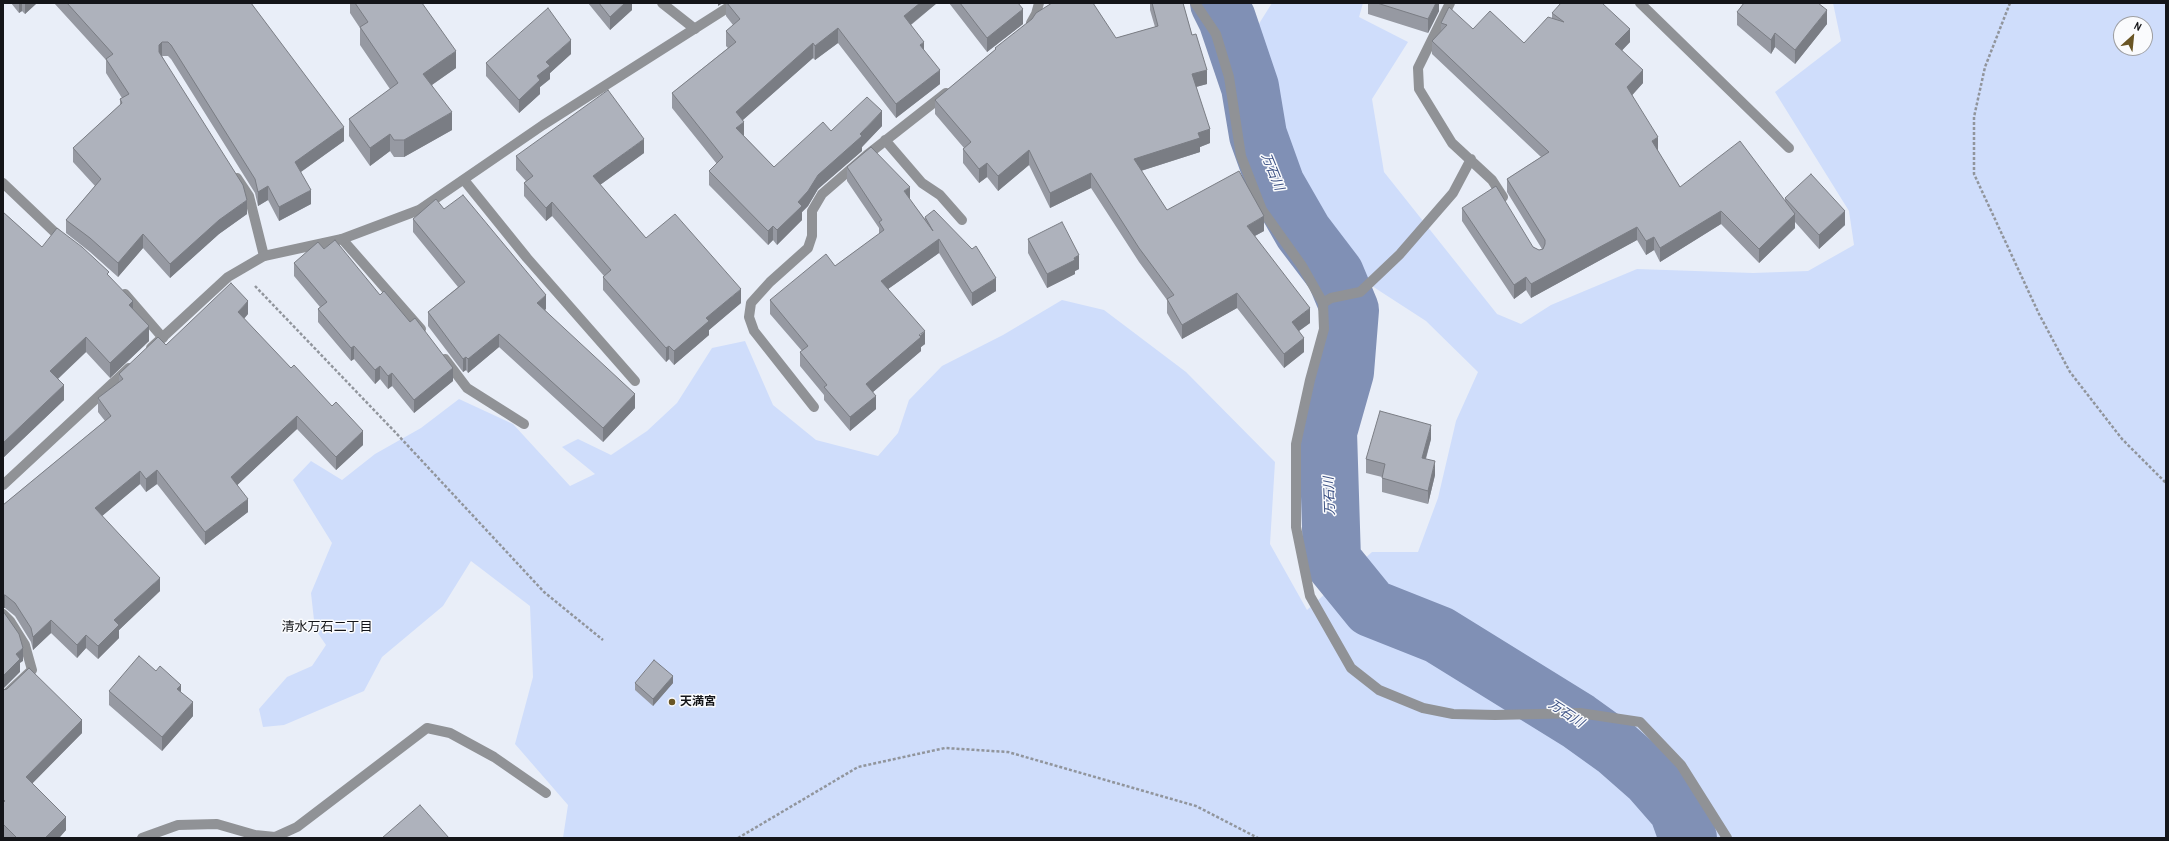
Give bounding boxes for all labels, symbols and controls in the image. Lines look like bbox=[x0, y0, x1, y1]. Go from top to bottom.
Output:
north arrow bbox=[2113, 16, 2153, 56]
text: N bbox=[2132, 18, 2144, 34]
water label: 万石川 bbox=[1257, 151, 1287, 193]
water label: 万石川 bbox=[1322, 476, 1338, 516]
district label: 清水万石二丁目 bbox=[282, 620, 372, 636]
place label: 天満宮 bbox=[680, 695, 716, 709]
marker: 天満宮 bbox=[667, 697, 677, 707]
water label: 万石川 bbox=[1545, 697, 1587, 731]

